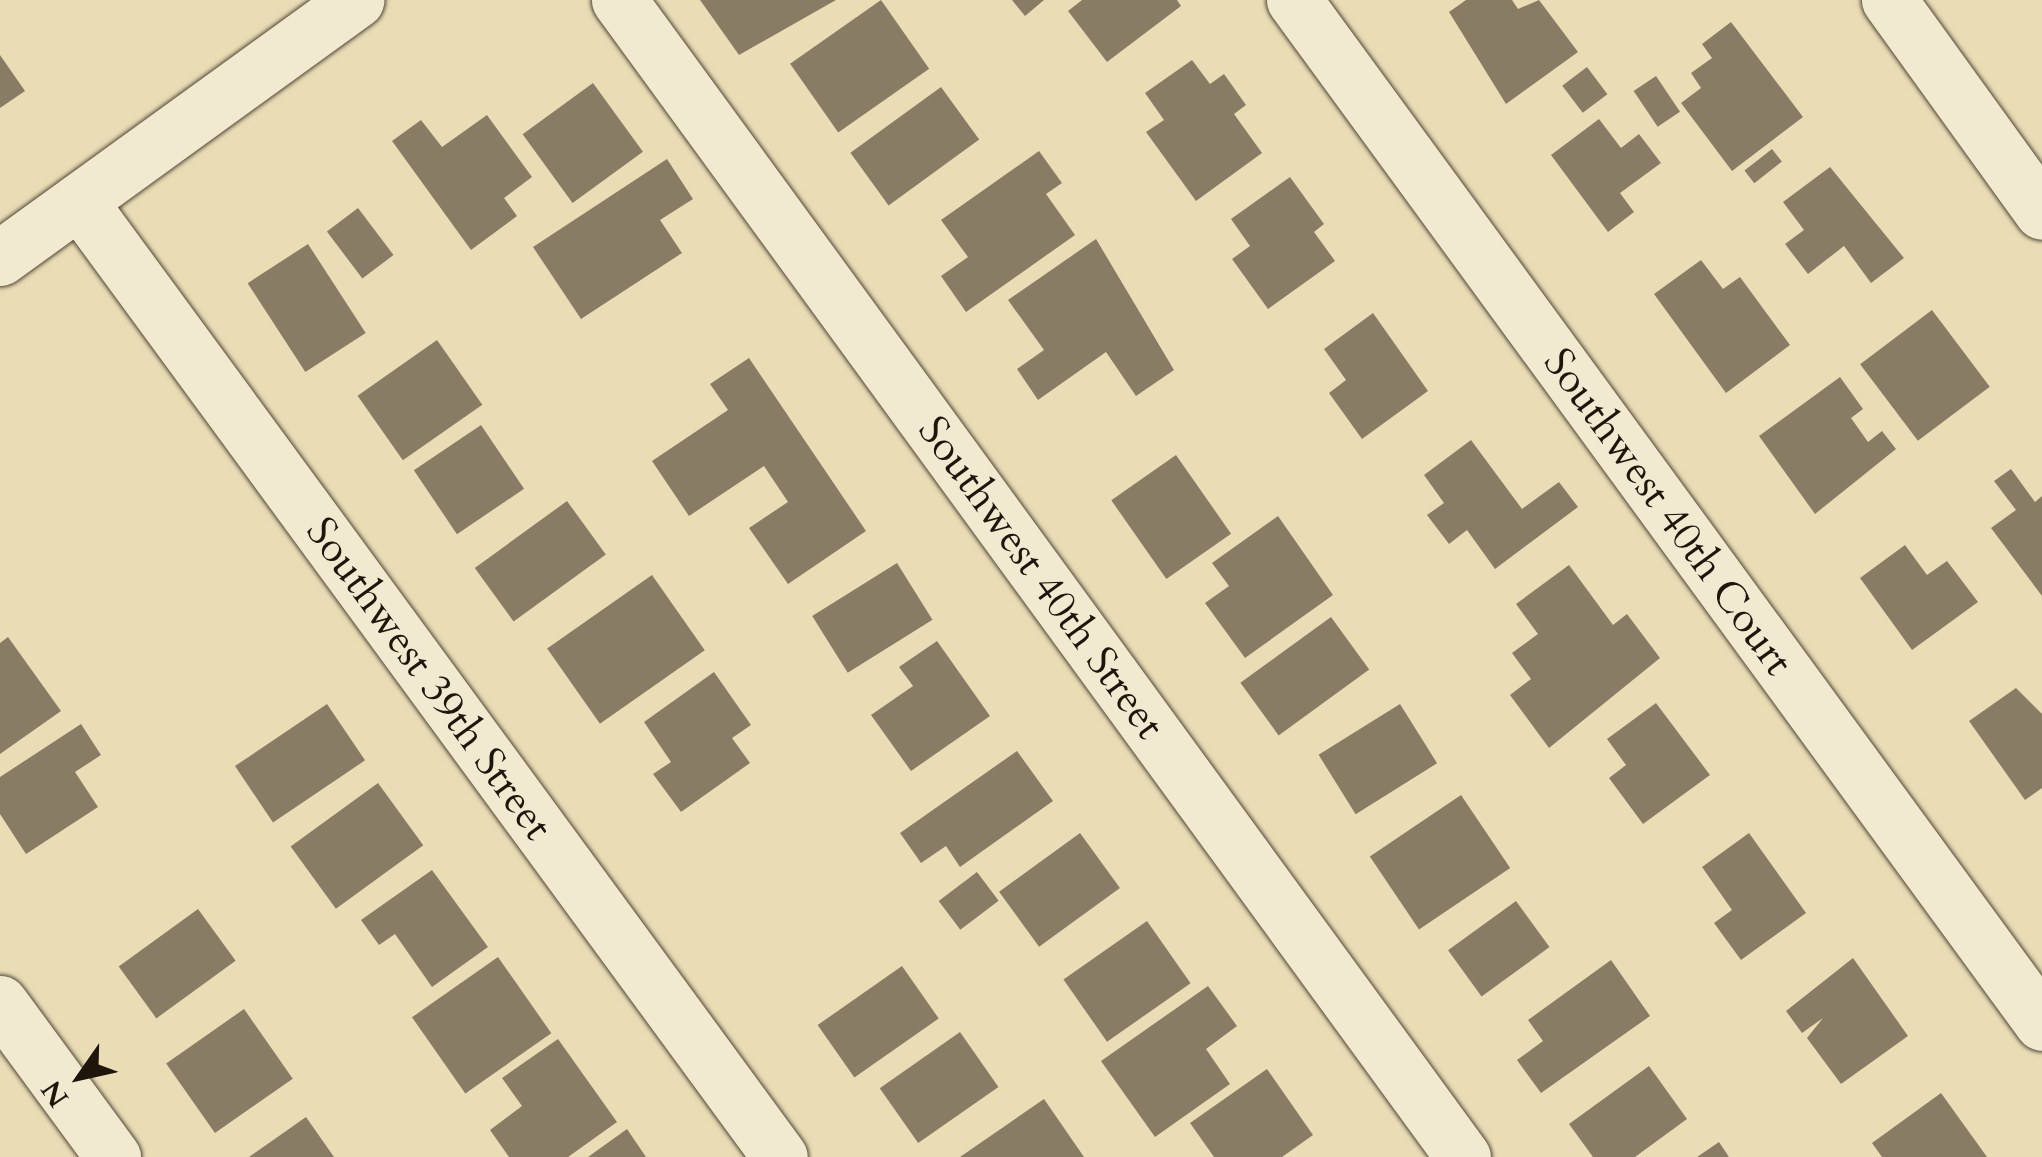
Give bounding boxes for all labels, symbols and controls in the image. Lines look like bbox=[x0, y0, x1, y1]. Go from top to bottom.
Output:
street label: Southwest 40th Court bbox=[1533, 339, 1803, 685]
street label: Southwest 40th Street bbox=[907, 407, 1175, 749]
street label: Southwest 39th Street bbox=[295, 508, 563, 850]
north arrow bbox=[30, 1027, 130, 1127]
text: N bbox=[33, 1073, 78, 1114]

